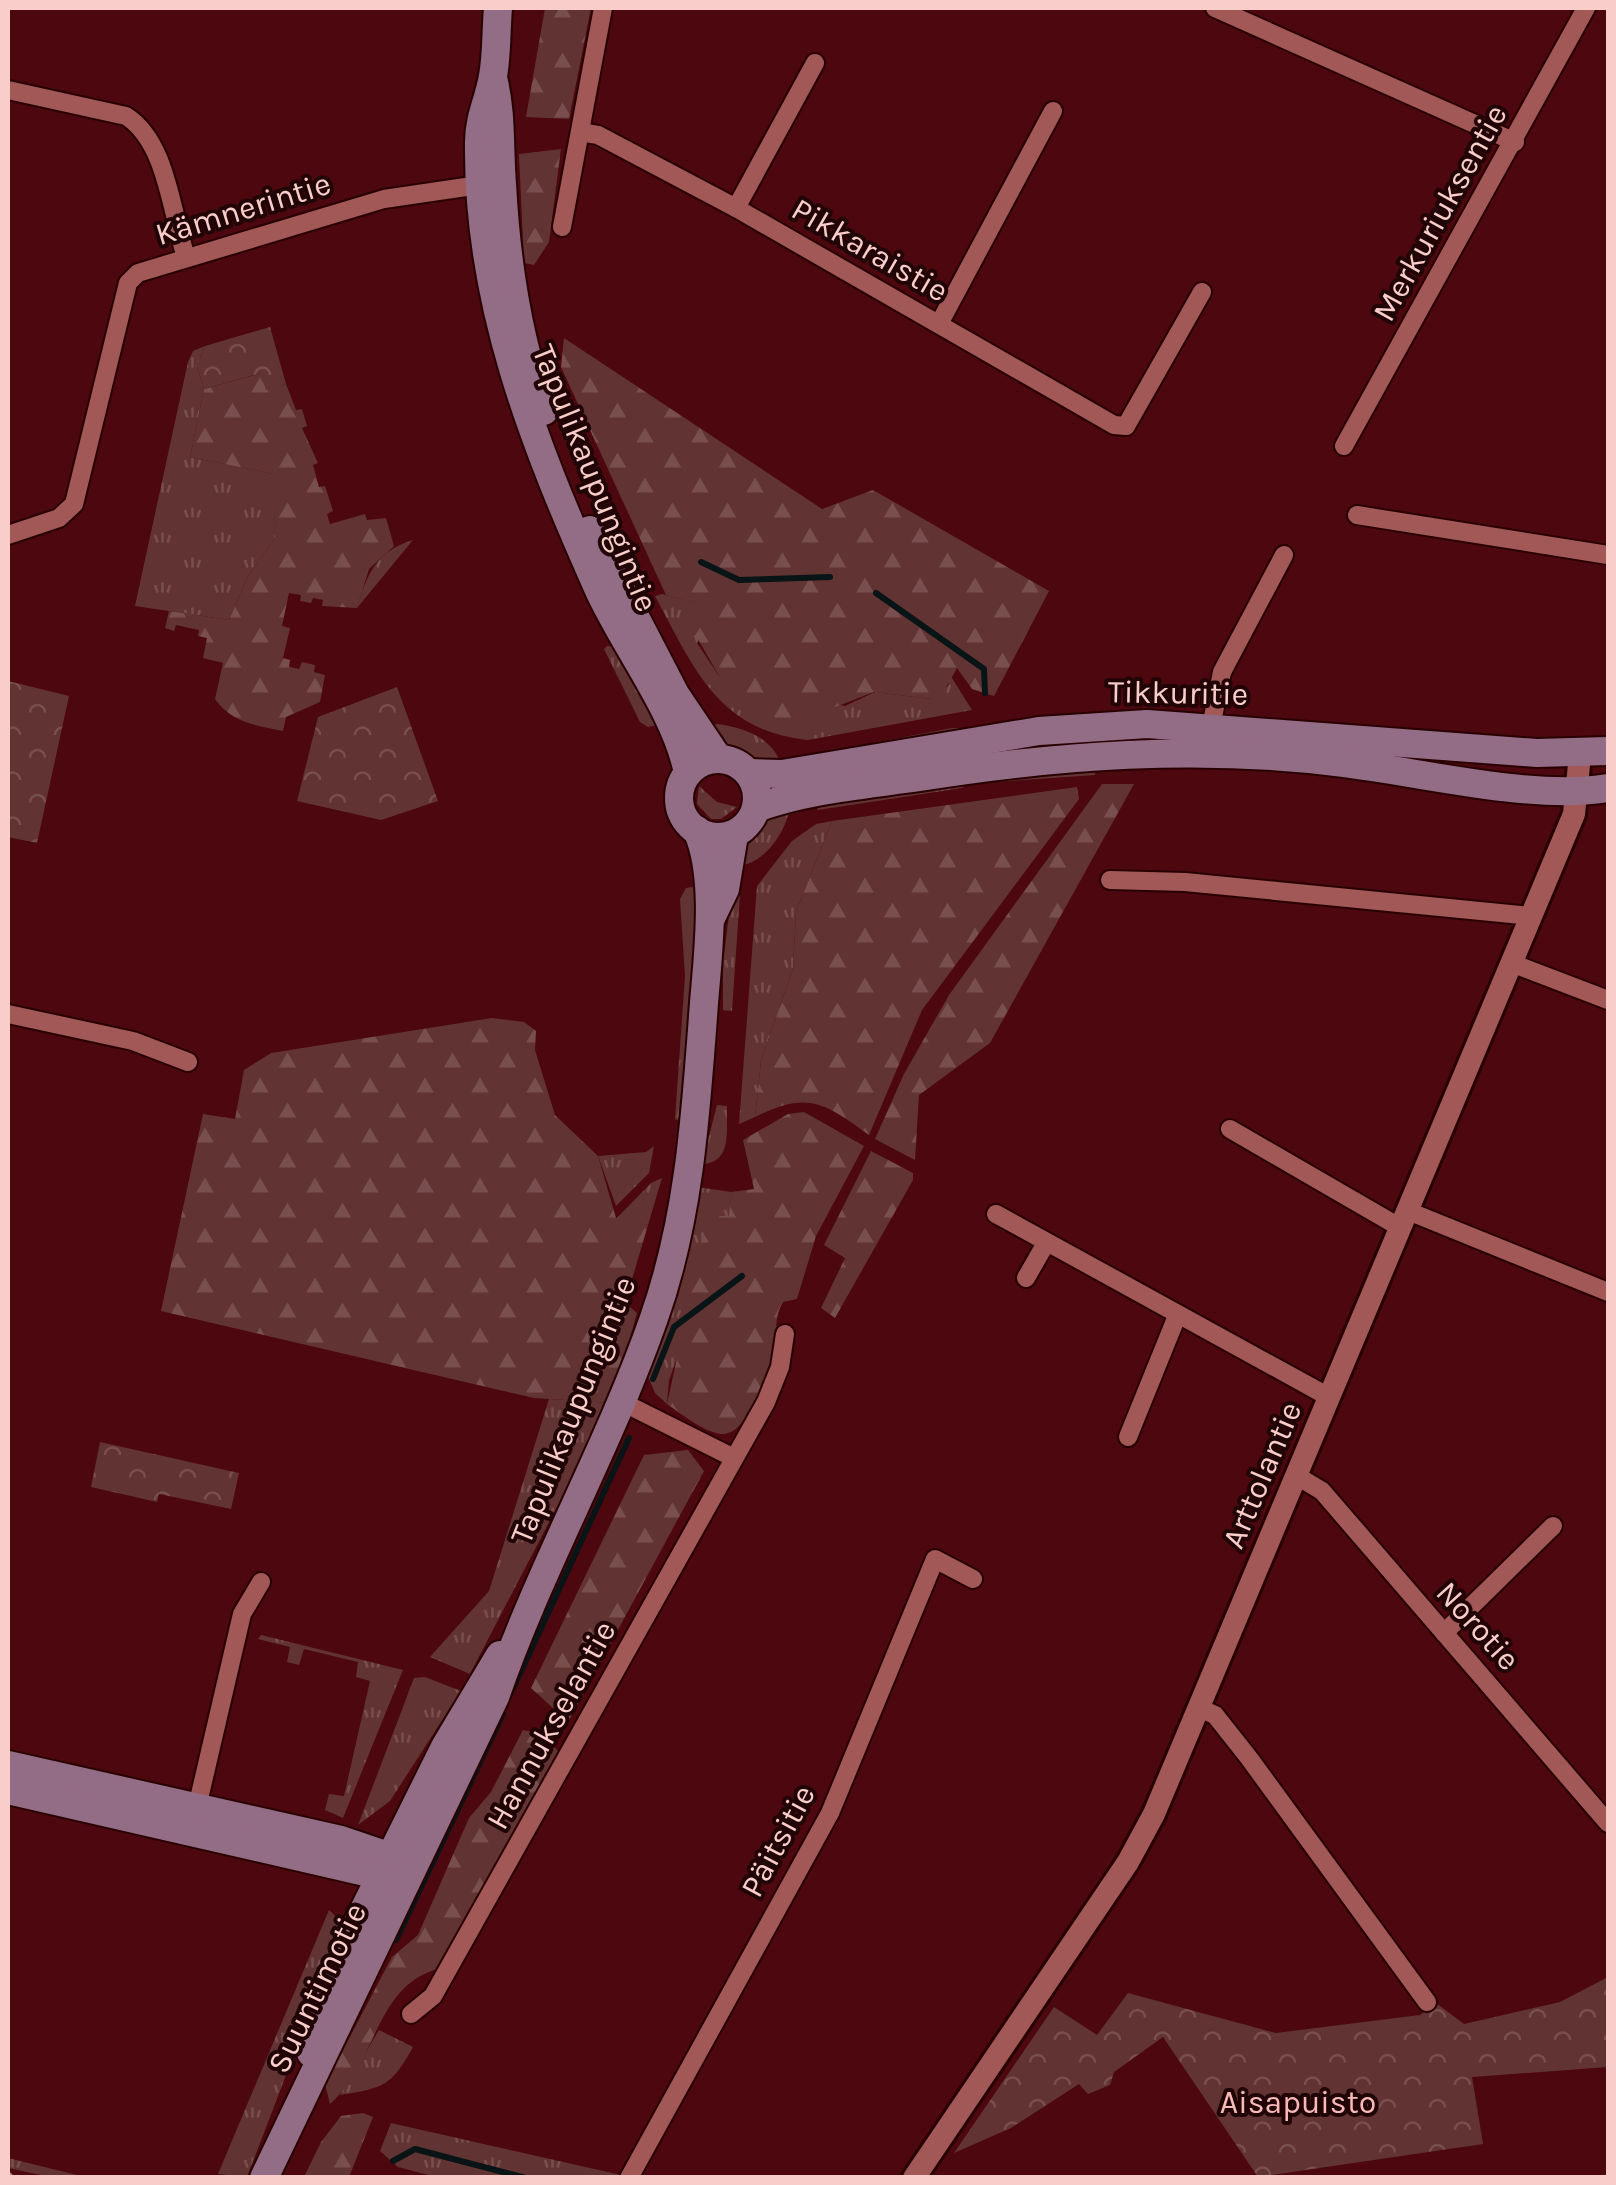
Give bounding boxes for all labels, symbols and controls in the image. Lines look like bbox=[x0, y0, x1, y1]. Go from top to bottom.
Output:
street label: Merkuriuksentie bbox=[1365, 98, 1515, 328]
street label: Kämnerintie bbox=[151, 165, 335, 253]
street label: Pikkaraistie bbox=[785, 190, 955, 310]
street label: Tapulikaupungintie bbox=[525, 339, 665, 617]
street label: Tikkuritie bbox=[1108, 673, 1248, 713]
street label: Tapulikaupungintie bbox=[503, 1271, 643, 1549]
street label: Arttolantie bbox=[1215, 1396, 1309, 1554]
street label: Norotie bbox=[1429, 1574, 1527, 1678]
street label: Hannukselantie bbox=[479, 1614, 623, 1836]
street label: Päitsitie bbox=[733, 1779, 823, 1903]
street label: Suuntimotie bbox=[260, 1897, 374, 2079]
park label: Aisapuisto bbox=[1220, 2084, 1376, 2121]

